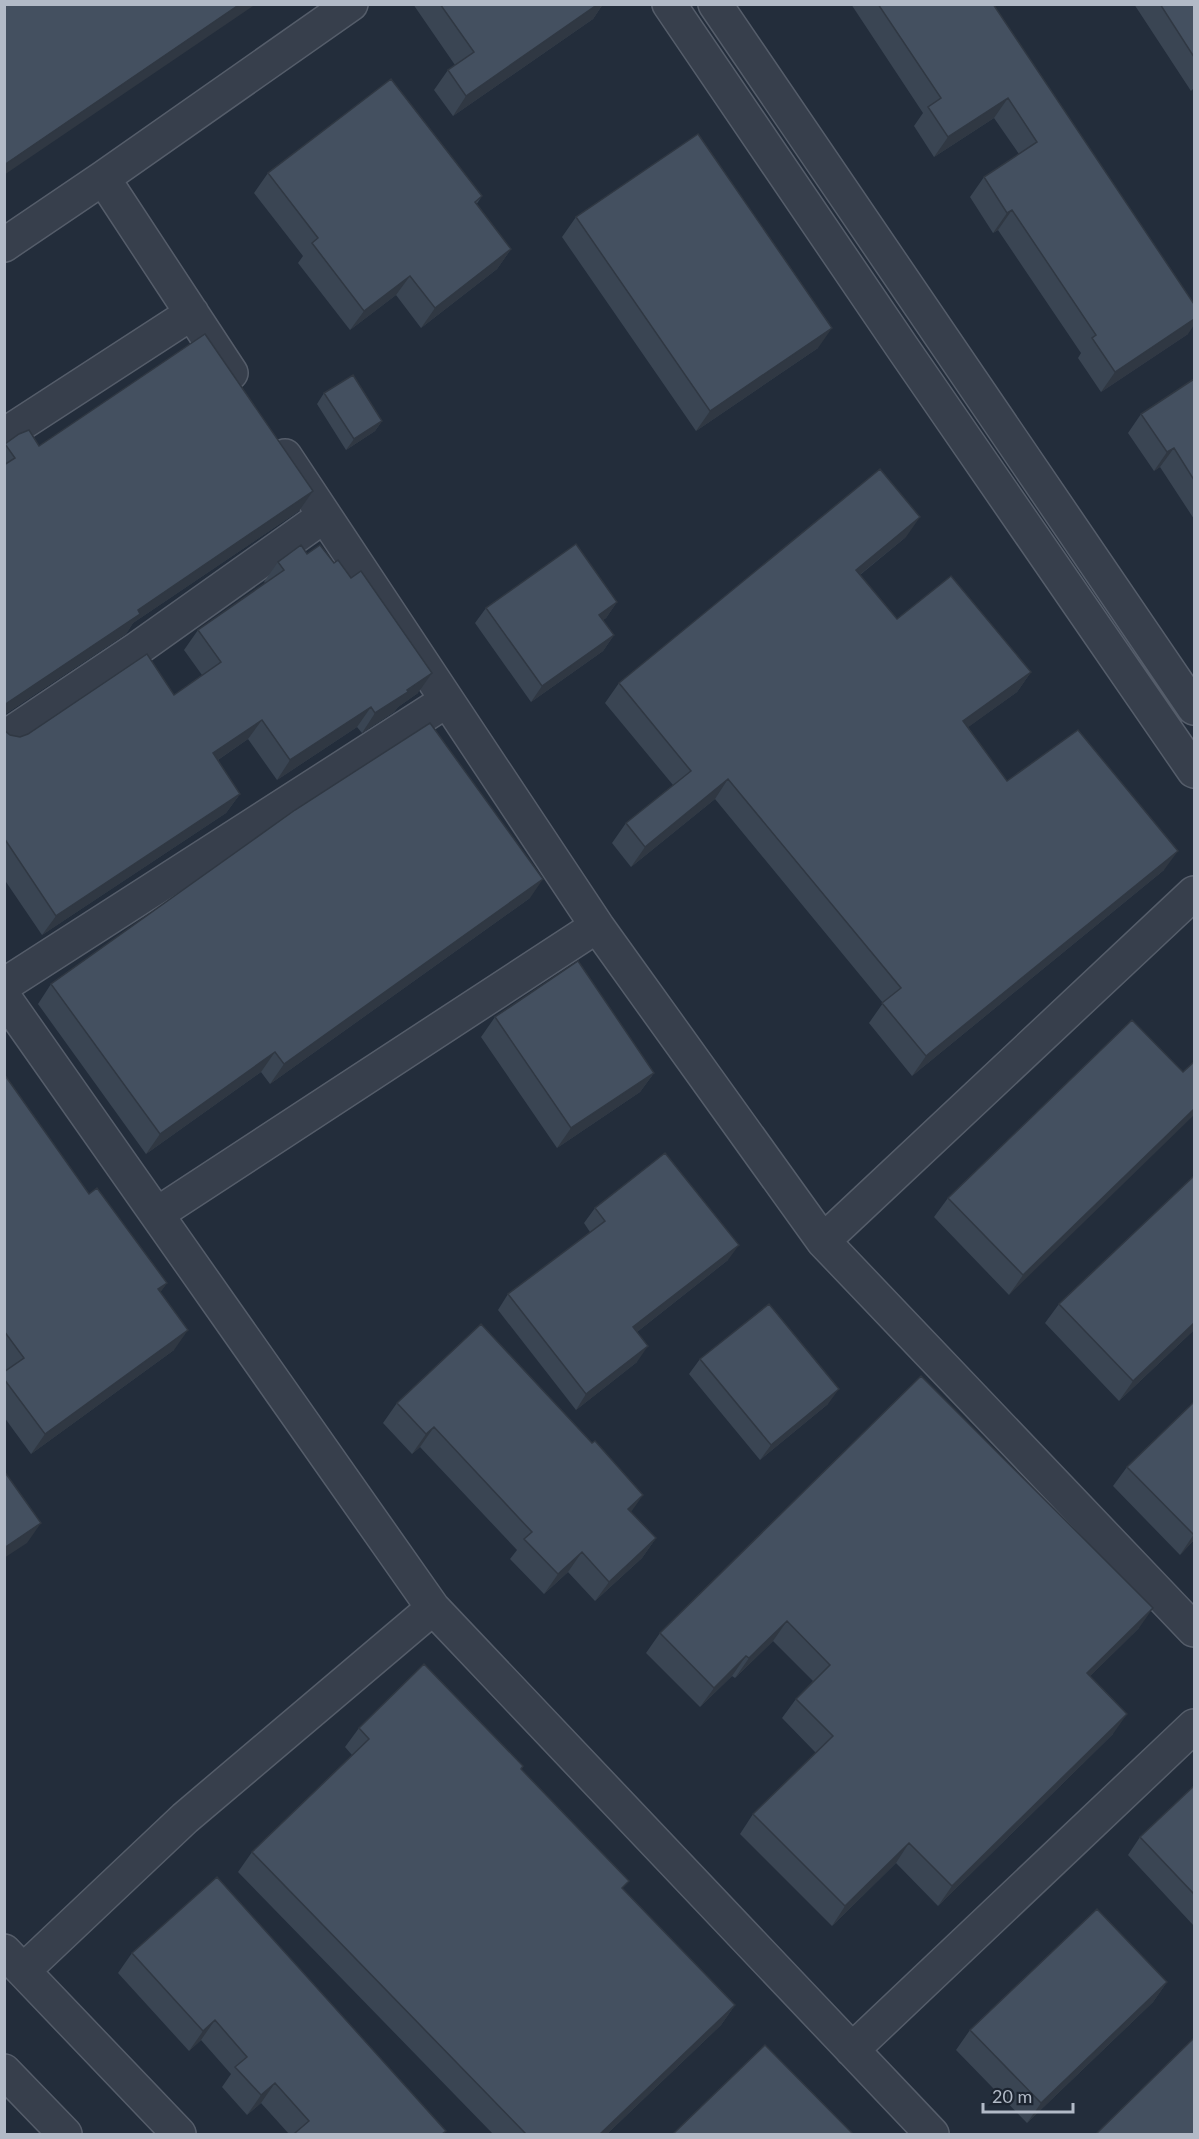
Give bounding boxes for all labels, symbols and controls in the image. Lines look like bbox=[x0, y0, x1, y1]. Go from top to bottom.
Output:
scale bar bbox=[983, 2076, 1073, 2114]
text: 20 m bbox=[992, 2085, 1032, 2107]

